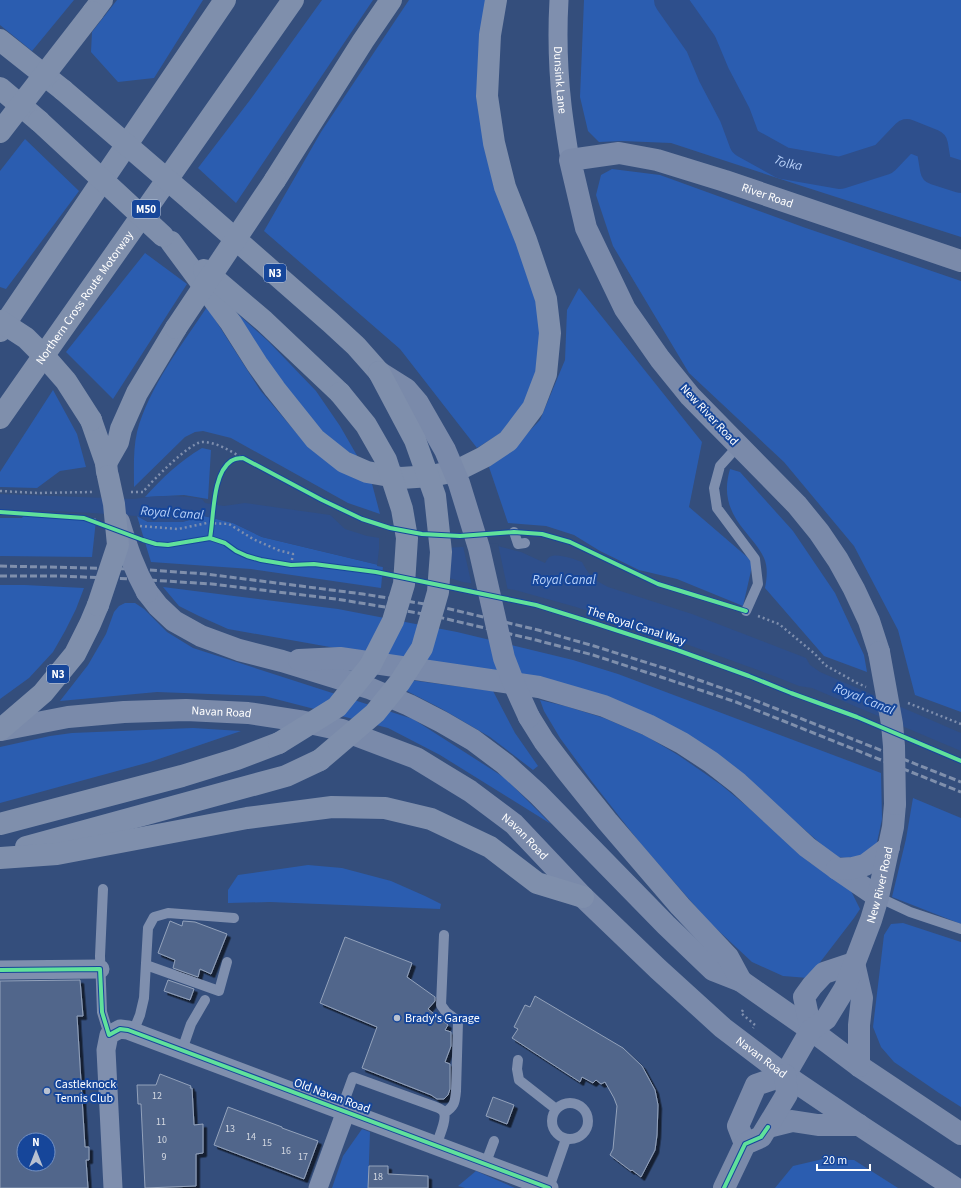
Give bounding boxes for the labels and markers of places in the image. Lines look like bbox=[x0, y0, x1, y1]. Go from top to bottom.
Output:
place label: Brady's Garage bbox=[405, 1010, 480, 1027]
marker: Brady's Garage bbox=[392, 1013, 402, 1023]
place label: Castleknock Tennis Club bbox=[55, 1076, 116, 1107]
marker: Castleknock Tennis Club bbox=[42, 1086, 52, 1096]

